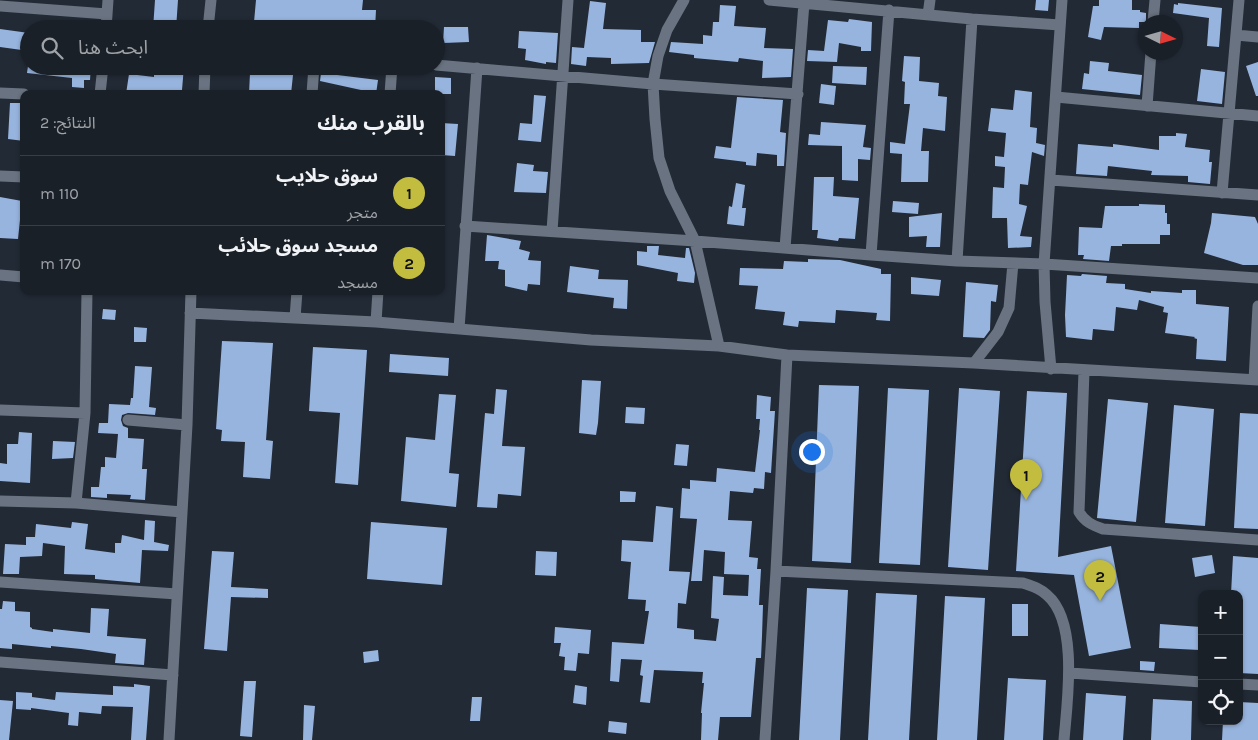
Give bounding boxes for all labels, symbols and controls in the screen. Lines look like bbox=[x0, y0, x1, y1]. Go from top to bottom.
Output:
north arrow bbox=[1138, 15, 1183, 60]
search box bbox=[20, 20, 445, 75]
icon: search bbox=[38, 34, 66, 62]
text: ابحث هنا bbox=[78, 37, 148, 59]
text: بالقرب منك bbox=[317, 111, 425, 135]
text: النتائج: 2 bbox=[40, 113, 96, 132]
text: سوق حلايب bbox=[276, 165, 378, 187]
text: 110 m bbox=[40, 184, 79, 203]
text: 1 bbox=[406, 184, 412, 203]
text: متجر bbox=[347, 203, 378, 222]
text: مسجد سوق حلائب bbox=[218, 235, 378, 257]
text: 170 m bbox=[40, 254, 81, 273]
text: 2 bbox=[404, 254, 414, 273]
text: مسجد bbox=[337, 273, 378, 292]
your location bbox=[799, 439, 825, 465]
pin: 1 bbox=[1010, 459, 1042, 500]
pin: 2 bbox=[1084, 560, 1116, 601]
map controls bbox=[1198, 590, 1243, 725]
button: + bbox=[1198, 590, 1243, 635]
button: − bbox=[1198, 635, 1243, 680]
button: locate bbox=[1198, 680, 1243, 725]

